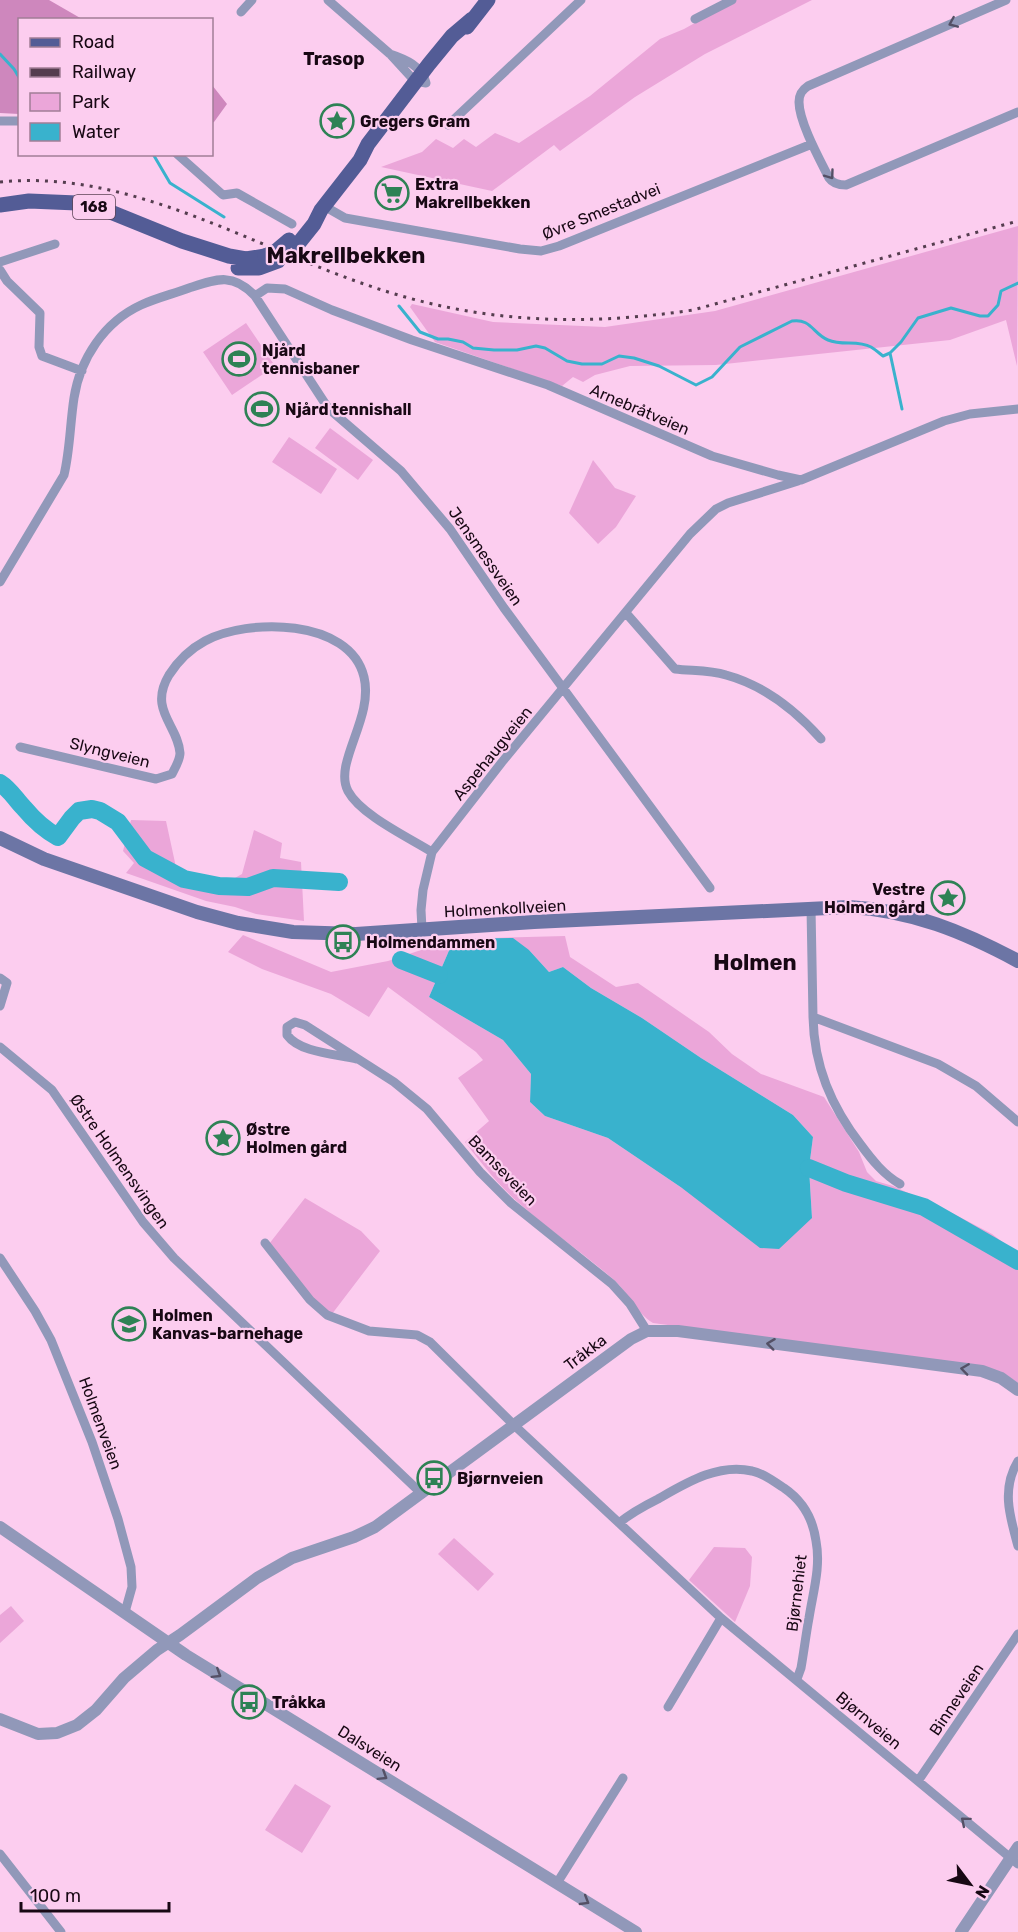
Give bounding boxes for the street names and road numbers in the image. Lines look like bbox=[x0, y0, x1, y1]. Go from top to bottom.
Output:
street label: Øvre Smestadvei bbox=[539, 179, 663, 244]
road number: 168 bbox=[73, 195, 115, 219]
street label: Arnebråtveien bbox=[587, 380, 692, 439]
street label: Jensmessveien bbox=[444, 503, 527, 609]
street label: Aspehaugveien bbox=[449, 703, 536, 804]
street label: Slyngveien bbox=[68, 733, 152, 772]
street label: Holmenkollveien bbox=[443, 896, 567, 921]
street label: Østre Holmensvingen bbox=[66, 1090, 173, 1232]
street label: Bamseveien bbox=[464, 1131, 541, 1210]
street label: Tråkka bbox=[560, 1330, 610, 1374]
street label: Holmenveien bbox=[75, 1374, 126, 1472]
street label: Bjørnehiet bbox=[782, 1553, 811, 1633]
street label: Binneveien bbox=[925, 1660, 987, 1739]
street label: Bjørnveien bbox=[832, 1688, 905, 1753]
street label: Dalsveien bbox=[334, 1721, 405, 1775]

